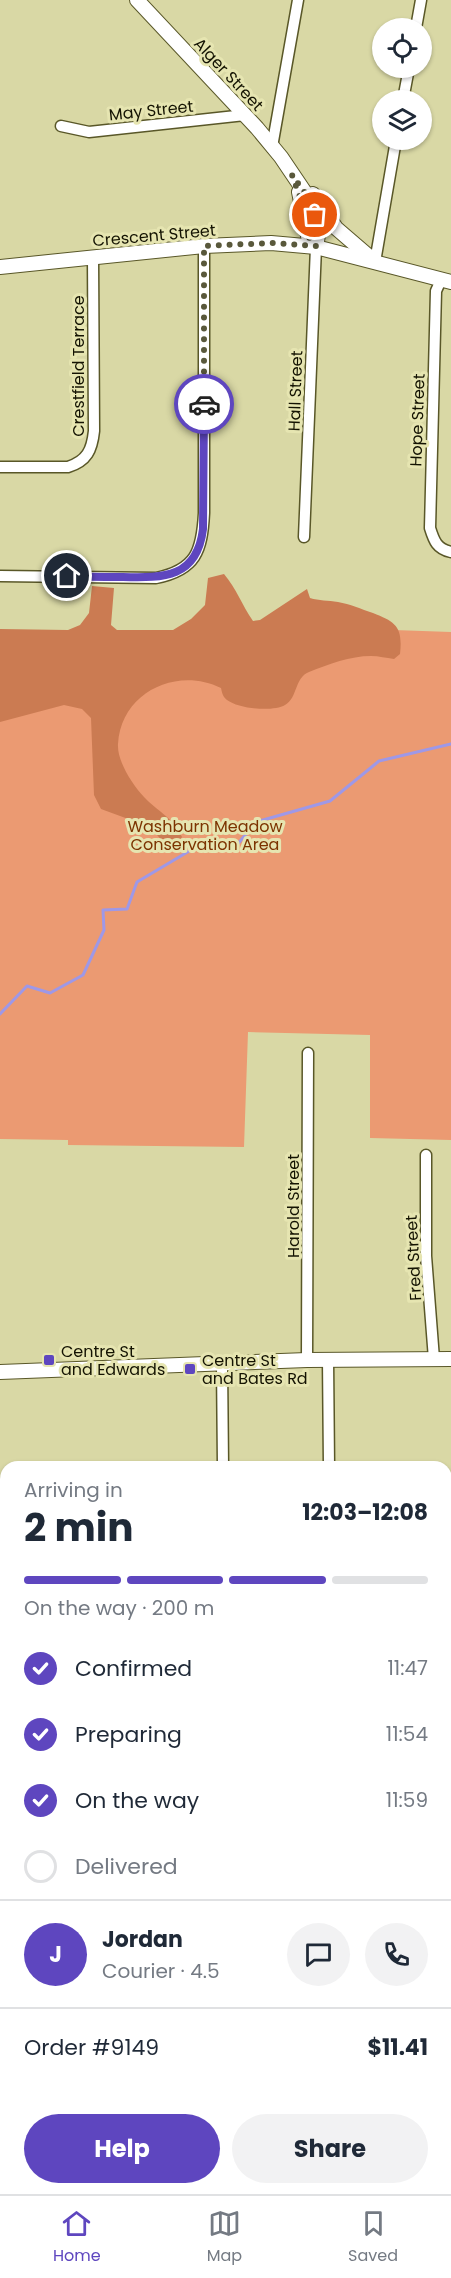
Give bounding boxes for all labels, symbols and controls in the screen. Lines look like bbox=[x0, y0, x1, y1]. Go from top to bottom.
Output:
map controls bbox=[372, 18, 432, 150]
button: locate bbox=[372, 18, 432, 78]
street label: Alger Street bbox=[189, 33, 269, 116]
button: layers bbox=[372, 90, 432, 150]
street label: May Street bbox=[108, 95, 195, 126]
pin bbox=[289, 189, 340, 240]
icon: bag bbox=[298, 198, 331, 231]
street label: Crescent Street bbox=[92, 219, 217, 252]
street label: Crestfield Terrace bbox=[67, 295, 90, 437]
street label: Hall Street bbox=[283, 350, 308, 432]
street label: Hope Street bbox=[404, 373, 431, 467]
courier bbox=[174, 374, 234, 434]
icon: car bbox=[188, 388, 221, 421]
pin bbox=[41, 550, 92, 601]
icon: home bbox=[50, 559, 83, 592]
park label: Washburn Meadow Conservation Area bbox=[127, 815, 283, 856]
street label: Harold Street bbox=[282, 1154, 305, 1258]
street label: Fred Street bbox=[400, 1214, 427, 1301]
place label: Centre St and Edwards bbox=[61, 1340, 165, 1381]
place label: Centre St and Bates Rd bbox=[202, 1349, 308, 1390]
marker: Centre St and Edwards bbox=[42, 1353, 56, 1367]
marker: Centre St and Bates Rd bbox=[183, 1362, 197, 1376]
text: Arriving in bbox=[24, 1476, 123, 1504]
text: 12:03–12:08 bbox=[302, 1497, 428, 1528]
text: 2 min bbox=[24, 1500, 134, 1555]
text: On the way · 200 m bbox=[24, 1594, 214, 1622]
icon: check bbox=[24, 1652, 57, 1685]
text: Confirmed bbox=[75, 1653, 192, 1684]
text: 11:47 bbox=[387, 1654, 428, 1682]
icon: check bbox=[24, 1718, 57, 1751]
text: Preparing bbox=[75, 1719, 182, 1750]
text: 11:54 bbox=[386, 1720, 428, 1748]
icon: check bbox=[24, 1784, 57, 1817]
text: On the way bbox=[75, 1785, 199, 1816]
text: 11:59 bbox=[386, 1786, 428, 1814]
text: Delivered bbox=[75, 1851, 178, 1882]
button: chat bbox=[287, 1923, 350, 1986]
button: phone bbox=[365, 1923, 428, 1986]
text: Jordan bbox=[102, 1924, 183, 1955]
text: J bbox=[49, 1939, 62, 1970]
text: Courier · 4.5 bbox=[102, 1957, 220, 1985]
text: Order #9149 bbox=[24, 2032, 159, 2063]
text: $11.41 bbox=[368, 2032, 428, 2063]
button: Help bbox=[24, 2114, 220, 2183]
button: Share bbox=[232, 2114, 428, 2183]
tab: Home bbox=[53, 2207, 101, 2268]
tab: Map bbox=[207, 2207, 242, 2268]
tab: Saved bbox=[348, 2207, 398, 2268]

